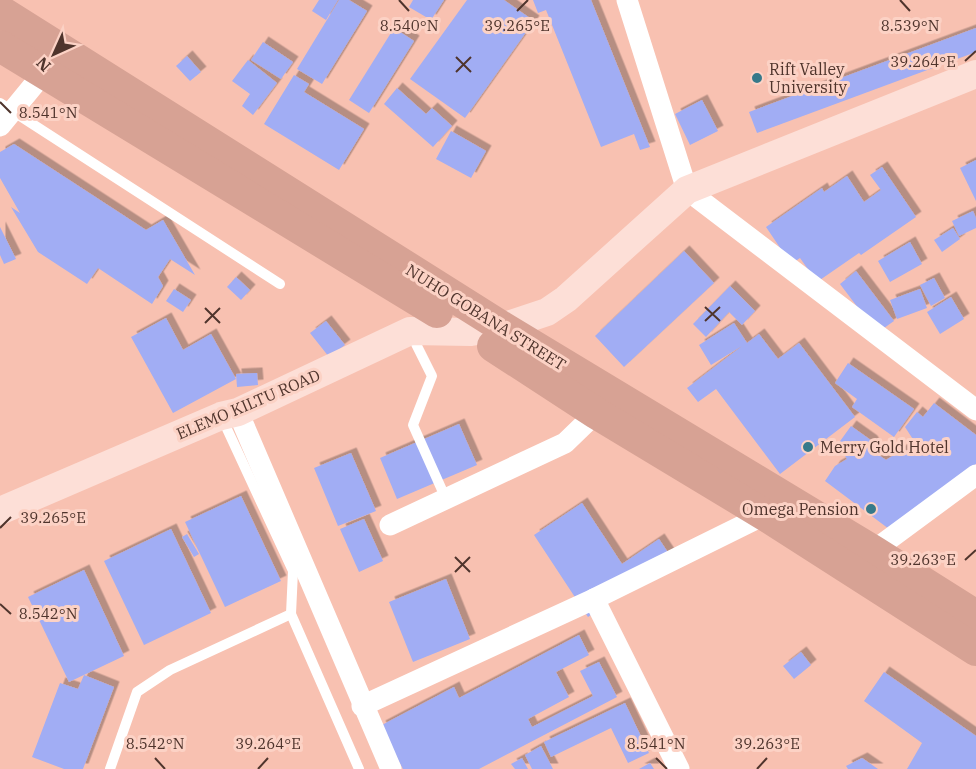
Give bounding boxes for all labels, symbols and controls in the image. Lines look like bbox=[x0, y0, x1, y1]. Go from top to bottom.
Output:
text: 8.540°N bbox=[380, 16, 438, 35]
text: 39.265°E bbox=[484, 16, 550, 35]
text: 8.539°N bbox=[881, 16, 939, 35]
north arrow bbox=[24, 24, 84, 84]
text: 39.264°E bbox=[890, 52, 956, 71]
text: N bbox=[32, 53, 55, 76]
place label: Rift Valley University bbox=[769, 59, 848, 97]
marker: Rift Valley University bbox=[750, 71, 764, 85]
text: 8.541°N bbox=[19, 103, 77, 122]
street label: NUHO GOBANA STREET bbox=[402, 260, 570, 374]
street label: ELEMO KILTU ROAD bbox=[173, 365, 323, 443]
place label: Merry Gold Hotel bbox=[820, 437, 949, 457]
marker: Merry Gold Hotel bbox=[801, 440, 815, 454]
place label: Omega Pension bbox=[742, 499, 859, 519]
marker: Omega Pension bbox=[864, 502, 878, 516]
text: 39.265°E bbox=[20, 508, 86, 527]
text: 39.263°E bbox=[890, 550, 956, 569]
text: 8.542°N bbox=[19, 604, 77, 623]
text: 8.542°N bbox=[126, 734, 184, 753]
text: 39.264°E bbox=[235, 734, 301, 753]
text: 8.541°N bbox=[627, 734, 685, 753]
text: 39.263°E bbox=[734, 734, 800, 753]

